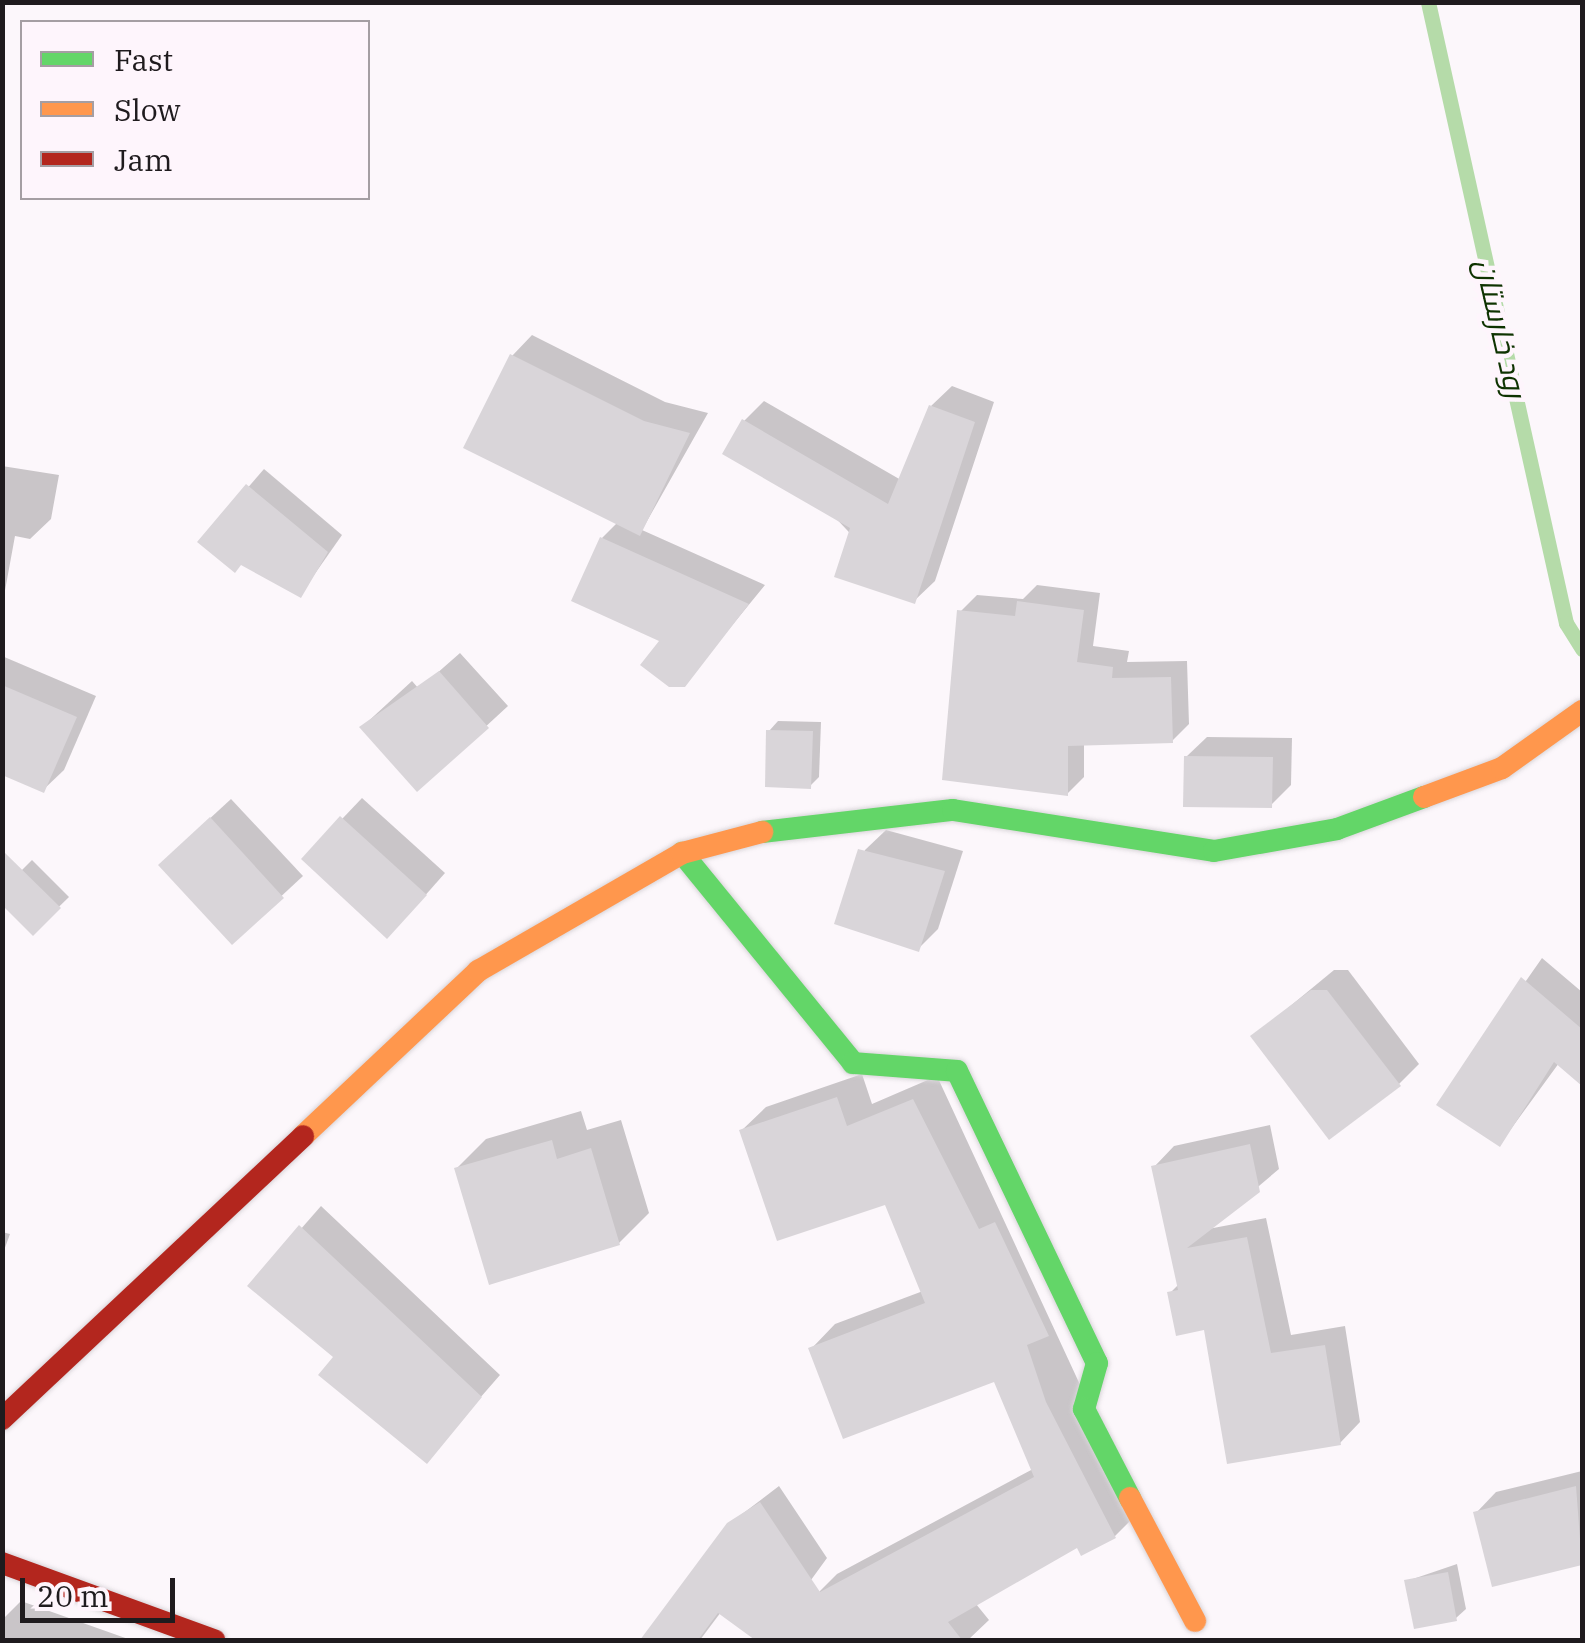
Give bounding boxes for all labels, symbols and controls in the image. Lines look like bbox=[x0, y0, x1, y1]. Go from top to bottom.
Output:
legend bbox=[20, 20, 370, 200]
text: Fast bbox=[114, 40, 173, 79]
text: Slow bbox=[114, 90, 181, 129]
text: Jam bbox=[114, 140, 173, 179]
water label: رود خارستان bbox=[1468, 255, 1534, 401]
scale bar bbox=[25, 1558, 180, 1620]
text: 20 m bbox=[37, 1576, 109, 1615]

